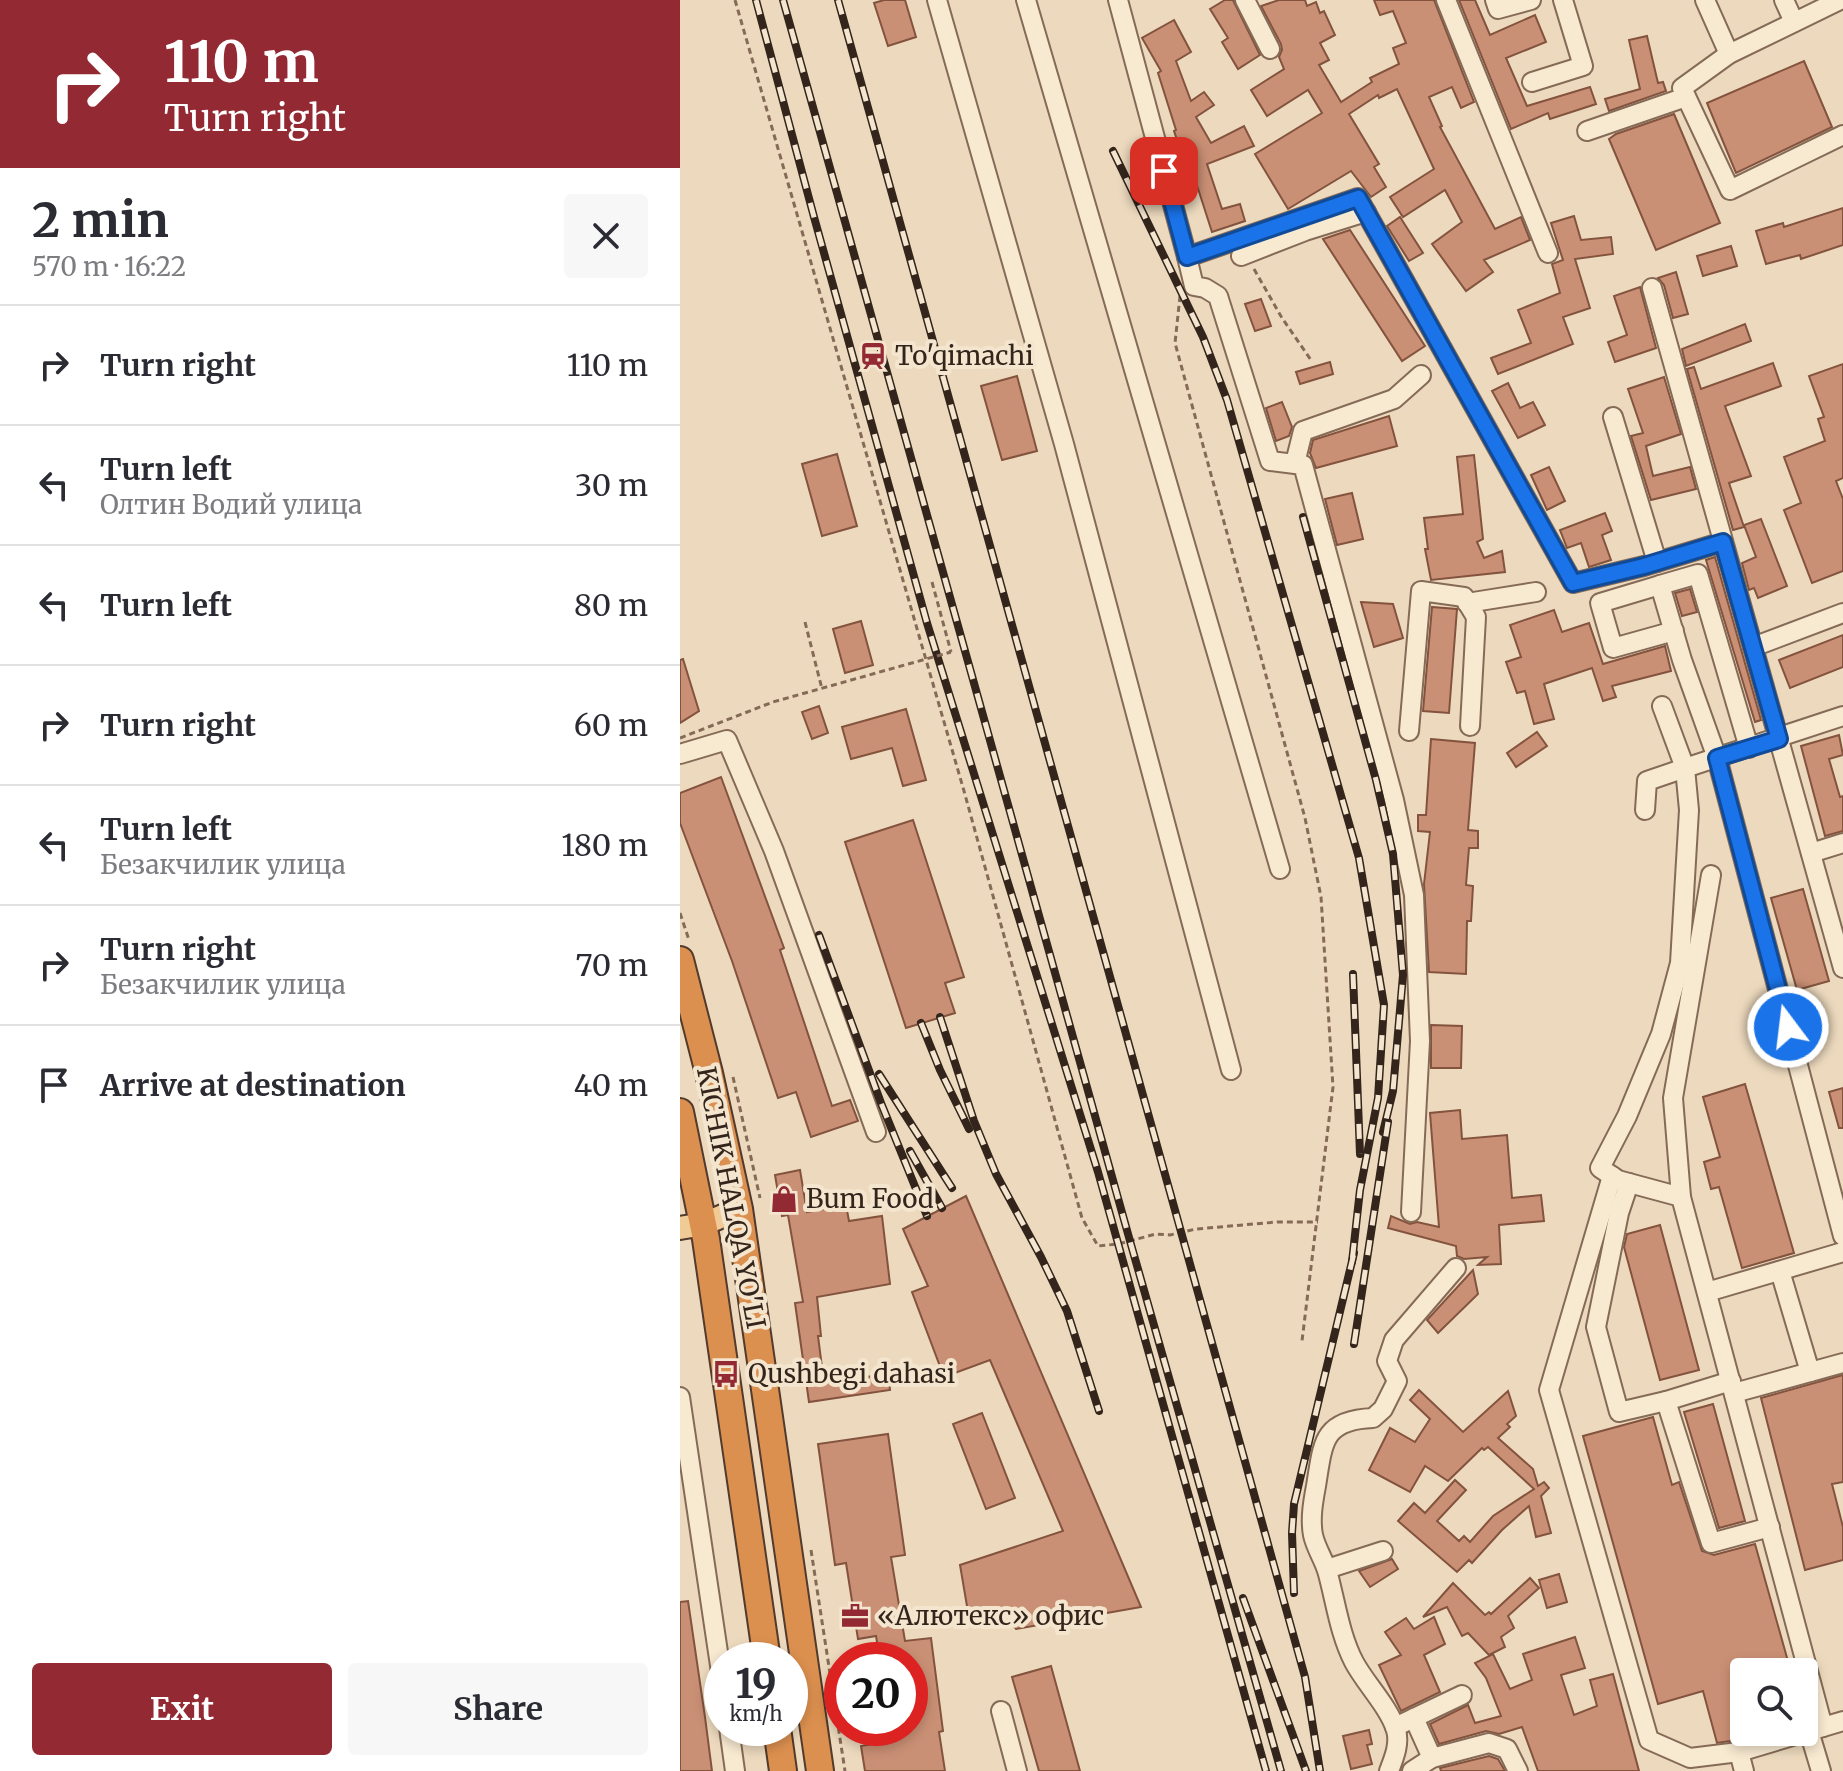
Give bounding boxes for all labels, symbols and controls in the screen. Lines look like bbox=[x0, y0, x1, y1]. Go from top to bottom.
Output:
text: 110 m bbox=[164, 27, 319, 97]
icon: right bbox=[32, 32, 136, 136]
text: Turn right bbox=[164, 96, 346, 141]
pin bbox=[1130, 137, 1198, 205]
icon: arrive bbox=[1142, 149, 1186, 193]
text: 2 min bbox=[32, 190, 169, 250]
button: close bbox=[564, 194, 648, 278]
text: 570 m · 16:22 bbox=[32, 250, 186, 283]
place label: To'qimachi bbox=[895, 339, 1034, 372]
station icon: To'qimachi bbox=[858, 341, 888, 371]
icon: right bbox=[32, 343, 76, 387]
text: Turn right bbox=[100, 346, 256, 384]
text: 110 m bbox=[567, 346, 648, 384]
text: Turn left bbox=[100, 450, 232, 488]
icon: left bbox=[32, 463, 76, 507]
text: 30 m bbox=[575, 466, 648, 504]
text: Олтин Водий улица bbox=[100, 488, 362, 521]
icon: left bbox=[32, 583, 76, 627]
text: Turn left bbox=[100, 586, 232, 624]
text: 80 m bbox=[574, 586, 648, 624]
icon: right bbox=[32, 703, 76, 747]
text: Turn right bbox=[100, 706, 256, 744]
text: 60 m bbox=[574, 706, 648, 744]
text: Turn left bbox=[100, 810, 232, 848]
icon: left bbox=[32, 823, 76, 867]
text: 180 m bbox=[561, 826, 648, 864]
text: Безакчилик улица bbox=[100, 848, 346, 881]
text: Turn right bbox=[100, 930, 256, 968]
icon: right bbox=[32, 943, 76, 987]
text: 70 m bbox=[575, 946, 648, 984]
text: Безакчилик улица bbox=[100, 968, 346, 1001]
position arrow bbox=[1746, 985, 1830, 1069]
icon: arrive bbox=[32, 1063, 76, 1107]
street label: KICHIK HALQA YO'LI bbox=[690, 1064, 773, 1332]
text: Arrive at destination bbox=[100, 1066, 406, 1104]
text: 40 m bbox=[574, 1066, 648, 1104]
place label: Bum Food bbox=[806, 1182, 934, 1215]
shop icon: Bum Food bbox=[769, 1184, 799, 1214]
place label: Qushbegi dahasi bbox=[748, 1357, 955, 1390]
bus stop icon: Qushbegi dahasi bbox=[711, 1359, 741, 1389]
place label: «Алютекс» офис bbox=[877, 1599, 1104, 1632]
office icon: «Алютекс» офис bbox=[840, 1601, 870, 1631]
speed limit sign: 20 bbox=[824, 1642, 928, 1746]
map controls bbox=[1730, 1658, 1818, 1746]
button: search bbox=[1730, 1658, 1818, 1746]
text: 19 bbox=[735, 1659, 777, 1709]
button: Exit bbox=[32, 1663, 332, 1755]
button: Share bbox=[348, 1663, 648, 1755]
text: km/h bbox=[730, 1701, 782, 1726]

